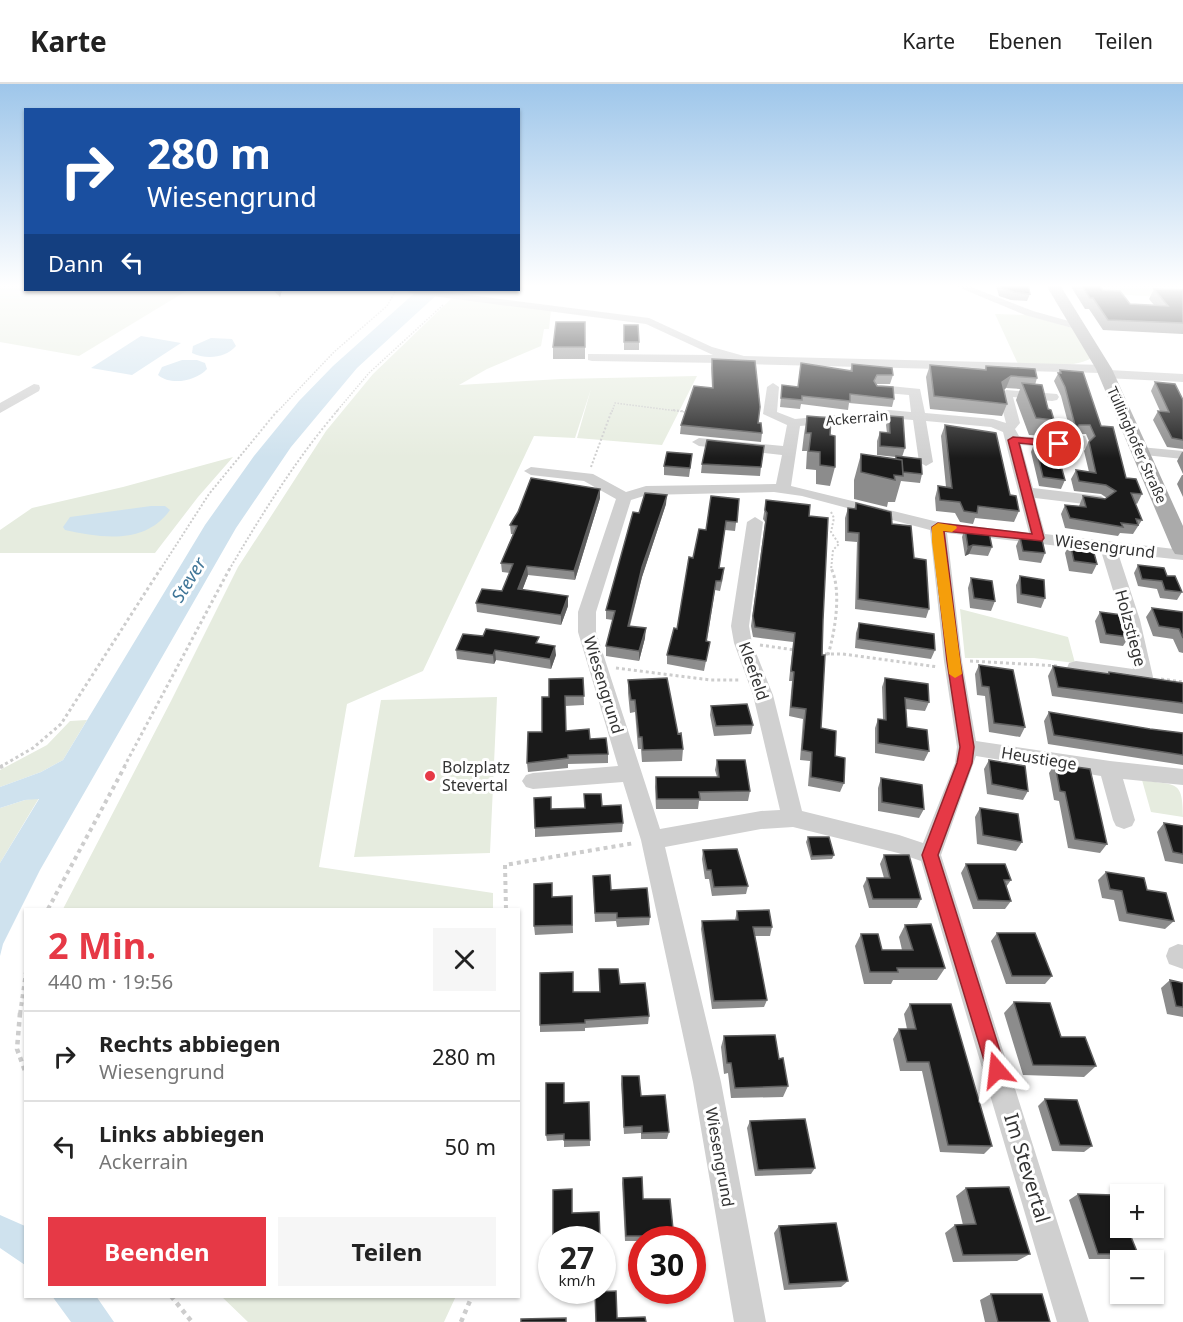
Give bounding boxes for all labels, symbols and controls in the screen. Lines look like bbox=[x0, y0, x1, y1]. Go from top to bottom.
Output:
text: Karte bbox=[30, 22, 107, 60]
text: Karte bbox=[902, 27, 955, 55]
text: Ebenen bbox=[988, 27, 1062, 55]
text: Teilen bbox=[1095, 27, 1153, 55]
text: 280 m bbox=[147, 124, 271, 181]
icon: right bbox=[48, 132, 126, 210]
text: Wiesengrund bbox=[147, 178, 317, 215]
icon: left bbox=[116, 246, 149, 279]
text: Dann bbox=[48, 248, 104, 278]
street label: Tüllinghofer Straße bbox=[1103, 383, 1172, 506]
street label: Ackerrain bbox=[825, 405, 889, 430]
pin bbox=[1033, 418, 1084, 469]
icon: arrive bbox=[1042, 427, 1075, 460]
street label: Wiesengrund bbox=[1054, 529, 1156, 563]
water label: Stever bbox=[165, 552, 212, 606]
street label: Holzstiege bbox=[1110, 587, 1152, 669]
street label: Wiesengrund bbox=[579, 634, 629, 736]
street label: Kleefeld bbox=[734, 639, 774, 703]
street label: Heustiege bbox=[1000, 741, 1078, 775]
place label: Bolzplatz Stevertal bbox=[442, 756, 510, 796]
marker: Bolzplatz Stevertal bbox=[423, 769, 437, 783]
text: 2 Min. bbox=[48, 921, 156, 970]
button: close bbox=[433, 928, 496, 991]
text: 440 m · 19:56 bbox=[48, 968, 173, 995]
text: Rechts abbiegen bbox=[99, 1028, 281, 1058]
position arrow bbox=[965, 1038, 1029, 1102]
icon: right bbox=[48, 1040, 81, 1073]
text: 280 m bbox=[432, 1041, 496, 1071]
text: Wiesengrund bbox=[99, 1058, 225, 1085]
street label: Wiesengrund bbox=[700, 1106, 740, 1208]
street label: Im Stevertal bbox=[998, 1110, 1057, 1226]
text: Links abbiegen bbox=[99, 1118, 265, 1148]
icon: left bbox=[48, 1130, 81, 1163]
text: 50 m bbox=[445, 1131, 496, 1161]
text: Ackerrain bbox=[99, 1148, 188, 1175]
map controls bbox=[1110, 1184, 1164, 1304]
button: + bbox=[1110, 1184, 1164, 1238]
button: Beenden bbox=[48, 1217, 266, 1286]
button: Teilen bbox=[278, 1217, 496, 1286]
speed limit sign: 30 bbox=[628, 1226, 706, 1304]
text: 27 bbox=[560, 1237, 594, 1278]
button: − bbox=[1110, 1250, 1164, 1304]
text: km/h bbox=[559, 1270, 595, 1290]

